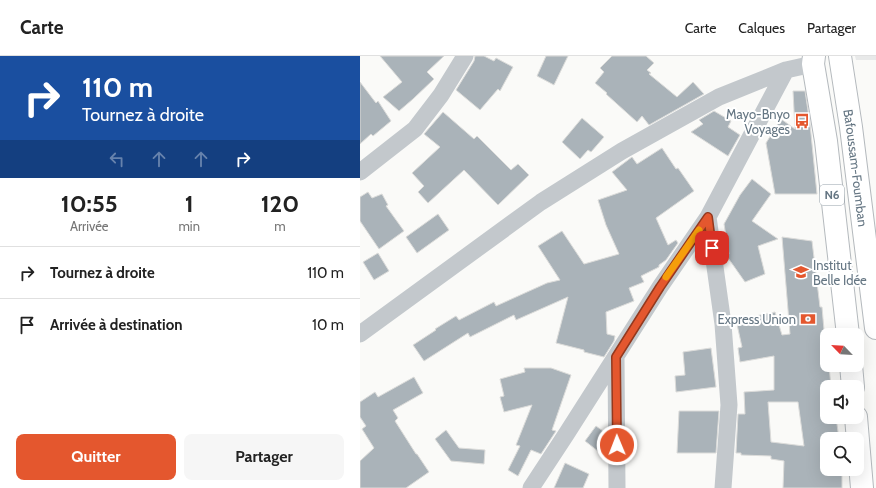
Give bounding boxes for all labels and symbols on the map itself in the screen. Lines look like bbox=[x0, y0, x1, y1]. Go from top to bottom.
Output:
place label: Mayo-Bnyo Voyages bbox=[726, 106, 791, 137]
street label: Bafoussam-Foumban bbox=[840, 108, 871, 228]
bus stop icon: Mayo-Bnyo Voyages bbox=[793, 112, 811, 130]
road number: N6 bbox=[820, 185, 844, 205]
pin bbox=[695, 231, 729, 265]
place label: Institut Belle Idée bbox=[813, 257, 867, 288]
school or university icon: Institut Belle Idée bbox=[792, 263, 810, 281]
bank icon: Express Union bbox=[799, 310, 817, 328]
place label: Express Union bbox=[717, 311, 796, 327]
north arrow bbox=[820, 328, 864, 372]
position arrow bbox=[596, 424, 638, 466]

